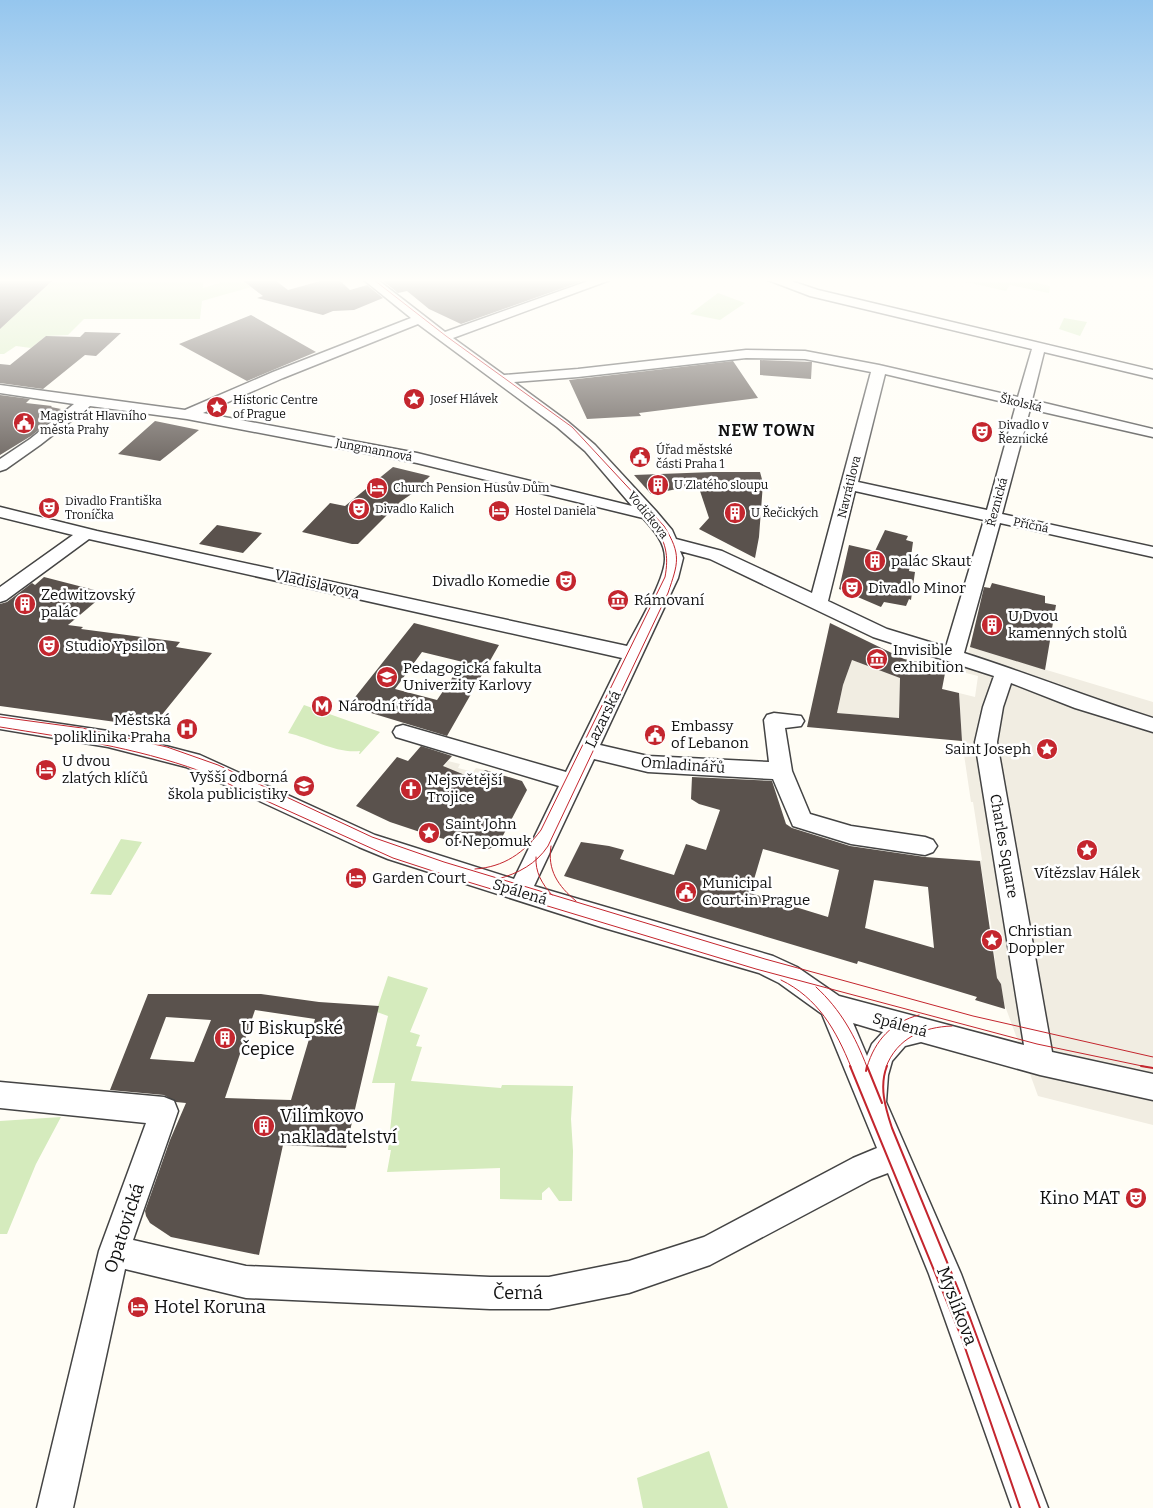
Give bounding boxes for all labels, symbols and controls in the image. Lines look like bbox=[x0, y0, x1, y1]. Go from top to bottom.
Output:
place icon: Josef Hlávek bbox=[402, 387, 426, 411]
street label: Školská bbox=[999, 390, 1044, 415]
place label: Josef Hlávek bbox=[429, 392, 498, 406]
place label: Historic Centre of Prague bbox=[233, 393, 318, 421]
place icon: Historic Centre of Prague bbox=[205, 395, 229, 419]
place label: Magistrát Hlavního města Prahy bbox=[40, 409, 147, 437]
public building icon: Magistrát Hlavního města Prahy bbox=[12, 411, 36, 435]
place label: Divadlo v Řeznické bbox=[998, 418, 1049, 446]
theatre icon: Divadlo v Řeznické bbox=[970, 420, 994, 444]
district label: NEW TOWN bbox=[718, 421, 816, 440]
street label: Jungmannová bbox=[333, 436, 414, 464]
place label: Úřad městské části Praha 1 bbox=[656, 442, 733, 471]
public building icon: Úřad městské části Praha 1 bbox=[628, 445, 652, 469]
street label: Navrátilova bbox=[834, 454, 864, 520]
building icon: U Zlatého sloupu bbox=[646, 473, 670, 497]
street label: Řeznická bbox=[983, 475, 1010, 528]
hotel icon: Church Pension Husův Dům bbox=[365, 476, 389, 500]
place label: U Zlatého sloupu bbox=[674, 478, 769, 492]
place label: Church Pension Husův Dům bbox=[393, 481, 550, 495]
street label: Vodičkova bbox=[625, 489, 672, 542]
place label: Divadlo Františka Troníčka bbox=[65, 494, 162, 522]
theatre icon: Divadlo Františka Troníčka bbox=[37, 496, 61, 520]
theatre icon: Divadlo Kalich bbox=[347, 497, 371, 521]
hotel icon: Hostel Daniela bbox=[487, 499, 511, 523]
building icon: U Řečických bbox=[723, 501, 747, 525]
place label: Divadlo Kalich bbox=[375, 502, 455, 516]
place label: Hostel Daniela bbox=[515, 504, 597, 518]
place label: U Řečických bbox=[751, 505, 819, 520]
street label: Příčná bbox=[1012, 514, 1050, 536]
building icon: palác Skaut bbox=[863, 549, 887, 573]
place label: palác Skaut bbox=[891, 552, 972, 570]
street label: Vladislavova bbox=[273, 565, 361, 603]
theatre icon: Divadlo Komedie bbox=[554, 569, 578, 593]
place label: Divadlo Komedie bbox=[432, 572, 550, 590]
theatre icon: Divadlo Minor bbox=[840, 576, 864, 600]
place label: Divadlo Minor bbox=[868, 579, 966, 597]
place label: Zedwitzovský palác bbox=[41, 586, 135, 621]
museum icon: Rámovaní bbox=[606, 588, 630, 612]
place label: Rámovaní bbox=[634, 591, 705, 609]
building icon: Zedwitzovský palác bbox=[13, 592, 37, 616]
place label: U Dvou kamenných stolů bbox=[1008, 607, 1127, 642]
building icon: U Dvou kamenných stolů bbox=[980, 613, 1004, 637]
theatre icon: Studio Ypsilon bbox=[37, 634, 61, 658]
place label: Studio Ypsilon bbox=[65, 637, 166, 655]
place label: Invisible exhibition bbox=[893, 641, 964, 676]
museum icon: Invisible exhibition bbox=[865, 647, 889, 671]
place label: Pedagogická fakulta Univerzity Karlovy bbox=[403, 659, 542, 694]
school or university icon: Pedagogická fakulta Univerzity Karlovy bbox=[375, 665, 399, 689]
street label: Lazarská bbox=[581, 687, 625, 751]
metro station icon: Národní třída bbox=[310, 694, 334, 718]
place label: Národní třída bbox=[338, 697, 432, 715]
place label: Městská poliklinika Praha bbox=[54, 711, 171, 746]
hospital icon: Městská poliklinika Praha bbox=[175, 717, 199, 741]
place label: Embassy of Lebanon bbox=[671, 717, 749, 752]
public building icon: Embassy of Lebanon bbox=[643, 723, 667, 747]
place icon: Saint Joseph bbox=[1035, 737, 1059, 761]
place label: Saint Joseph bbox=[945, 740, 1032, 758]
place label: U dvou zlatých klíčů bbox=[62, 752, 148, 787]
street label: Omladinářů bbox=[640, 753, 726, 777]
hotel icon: U dvou zlatých klíčů bbox=[34, 758, 58, 782]
place label: Vyšší odborná škola publicistiky bbox=[168, 768, 288, 803]
place label: Nejsvětější Trojice bbox=[427, 771, 503, 806]
school or university icon: Vyšší odborná škola publicistiky bbox=[292, 774, 316, 798]
church icon: Nejsvětější Trojice bbox=[399, 777, 423, 801]
street label: Charles Square bbox=[986, 793, 1022, 899]
place label: Saint John of Nepomuk bbox=[445, 815, 532, 850]
place icon: Saint John of Nepomuk bbox=[417, 821, 441, 845]
place icon: Vítězslav Hálek bbox=[1075, 838, 1099, 862]
place label: Vítězslav Hálek bbox=[1034, 864, 1140, 882]
hotel icon: Garden Court bbox=[344, 866, 368, 890]
place label: Garden Court bbox=[372, 869, 467, 887]
place label: Municipal Court in Prague bbox=[702, 874, 810, 909]
street label: Spálená bbox=[491, 875, 549, 909]
public building icon: Municipal Court in Prague bbox=[674, 880, 698, 904]
place label: Christian Doppler bbox=[1008, 922, 1073, 957]
place icon: Christian Doppler bbox=[980, 928, 1004, 952]
street label: Spálená bbox=[871, 1009, 929, 1041]
place label: U Biskupské čepice bbox=[241, 1017, 343, 1060]
building icon: U Biskupské čepice bbox=[213, 1026, 237, 1050]
place label: Vilímkovo nakladatelství bbox=[280, 1105, 398, 1148]
building icon: Vilímkovo nakladatelství bbox=[252, 1114, 276, 1138]
street label: Opatovická bbox=[99, 1180, 149, 1276]
theatre icon: Kino MAT bbox=[1124, 1186, 1148, 1210]
place label: Kino MAT bbox=[1040, 1187, 1120, 1209]
street label: Myslíkova bbox=[932, 1264, 982, 1349]
street label: Černá bbox=[493, 1282, 543, 1304]
hotel icon: Hotel Koruna bbox=[126, 1295, 150, 1319]
place label: Hotel Koruna bbox=[154, 1296, 266, 1318]

